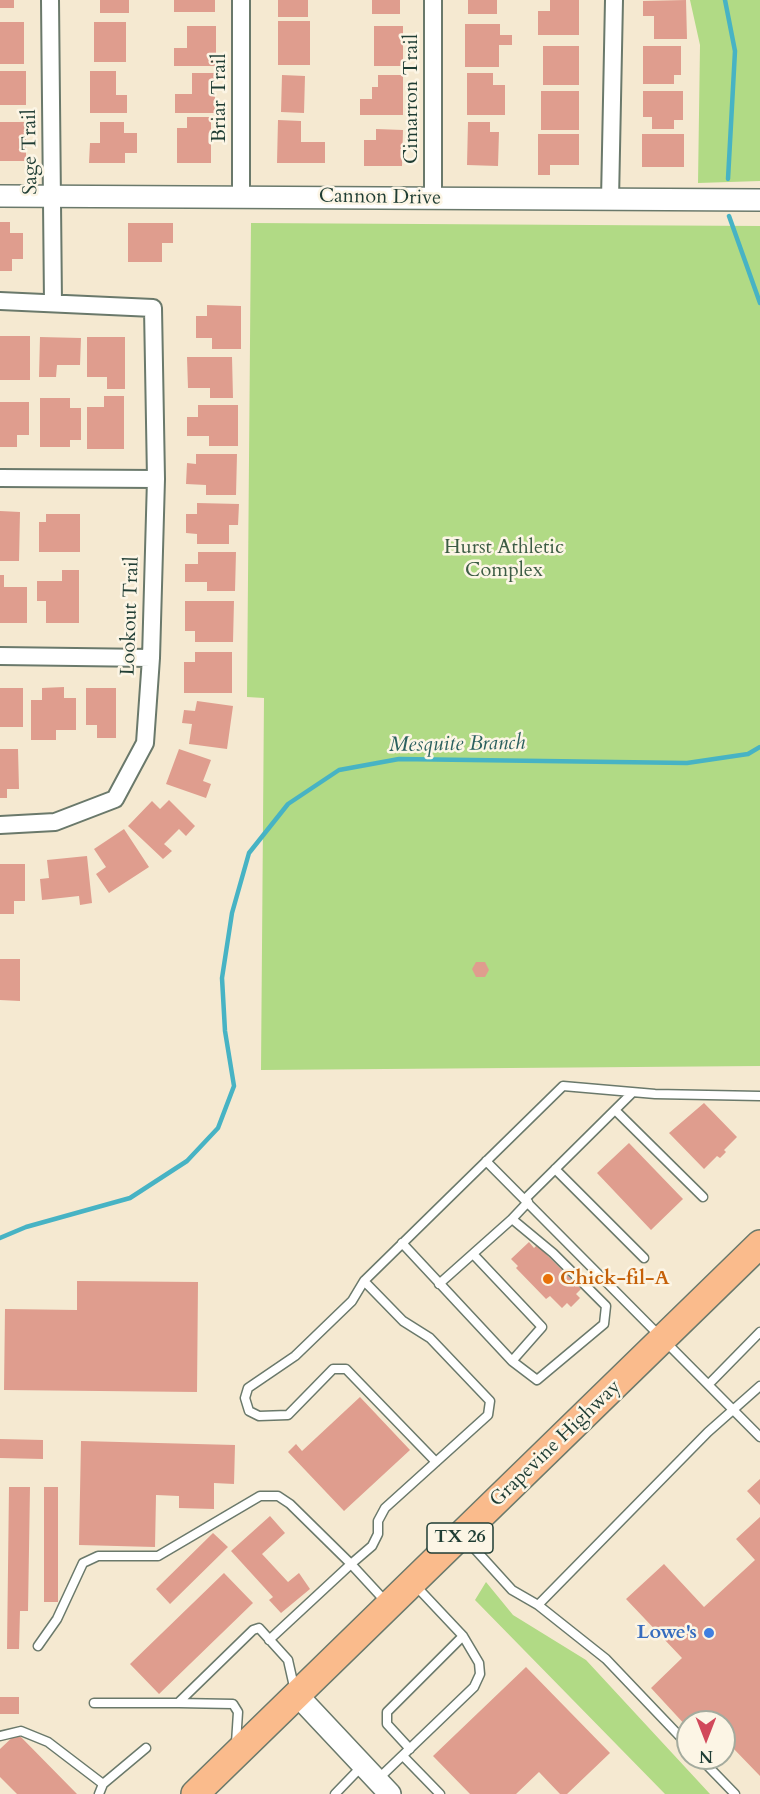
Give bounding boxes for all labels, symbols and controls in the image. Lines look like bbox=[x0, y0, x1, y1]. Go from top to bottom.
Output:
street label: Cimarron Trail bbox=[400, 34, 424, 164]
street label: Briar Trail bbox=[208, 53, 232, 143]
street label: Sage Trail bbox=[18, 109, 44, 195]
street label: Cannon Drive bbox=[319, 185, 441, 211]
park label: Hurst Athletic Complex bbox=[444, 536, 564, 583]
street label: Lookout Trail bbox=[117, 556, 145, 676]
water label: Mesquite Branch bbox=[389, 731, 525, 759]
place label: Chick-fil-A bbox=[560, 1267, 670, 1291]
marker: Chick-fil-A bbox=[541, 1272, 555, 1286]
street label: Grapevine Highway bbox=[486, 1375, 626, 1513]
road number: TX 26 bbox=[427, 1523, 493, 1553]
place label: Lowe's bbox=[637, 1621, 697, 1645]
marker: Lowe's bbox=[702, 1626, 716, 1640]
north arrow bbox=[676, 1710, 736, 1770]
text: N bbox=[699, 1745, 713, 1767]

